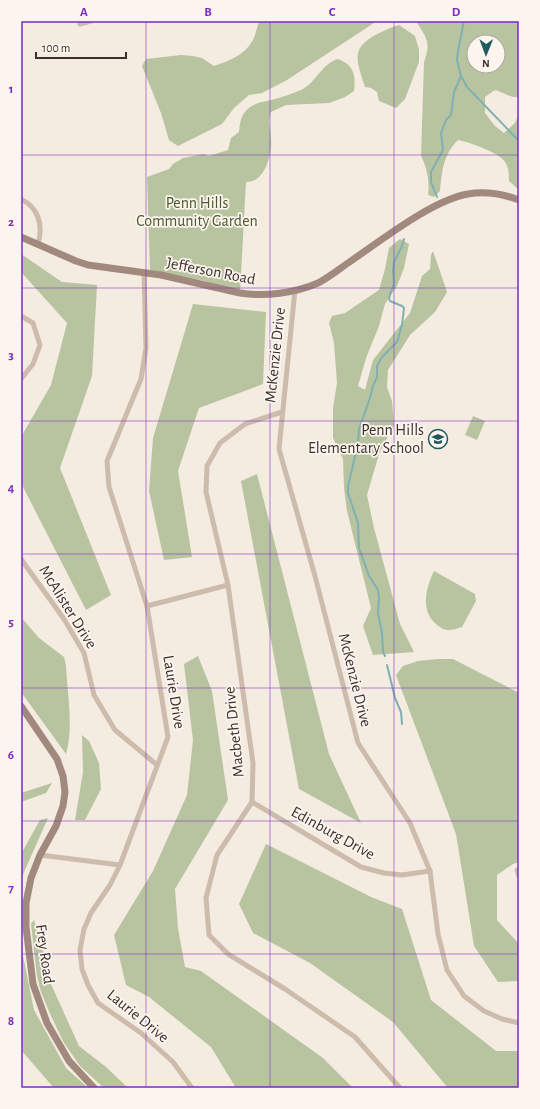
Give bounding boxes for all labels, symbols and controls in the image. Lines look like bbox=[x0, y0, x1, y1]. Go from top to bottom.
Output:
text: A bbox=[80, 6, 88, 19]
text: B bbox=[204, 6, 212, 19]
text: C bbox=[329, 6, 336, 19]
text: D bbox=[452, 6, 461, 19]
scale bar bbox=[36, 34, 126, 60]
north arrow bbox=[466, 34, 506, 74]
text: 100 m bbox=[42, 42, 70, 54]
text: N bbox=[482, 58, 490, 69]
text: 1 bbox=[9, 83, 13, 96]
park label: Penn Hills Community Garden bbox=[136, 195, 258, 230]
text: 2 bbox=[8, 216, 14, 229]
street label: Jefferson Road bbox=[165, 255, 257, 287]
street label: McKenzie Drive bbox=[262, 307, 288, 403]
text: 3 bbox=[8, 349, 14, 362]
place label: Penn Hills Elementary School bbox=[308, 422, 424, 457]
school or university icon: Penn Hills Elementary School bbox=[427, 428, 449, 450]
text: 4 bbox=[8, 482, 15, 495]
street label: McAlister Drive bbox=[36, 563, 100, 651]
text: 5 bbox=[8, 616, 14, 629]
street label: McKenzie Drive bbox=[336, 632, 374, 728]
street label: Laurie Drive bbox=[160, 654, 188, 730]
street label: Macbeth Drive bbox=[221, 686, 247, 778]
text: 6 bbox=[8, 749, 14, 762]
street label: Edinburg Drive bbox=[289, 804, 377, 862]
text: 7 bbox=[8, 882, 14, 895]
street label: Frey Road bbox=[32, 923, 57, 985]
street label: Laurie Drive bbox=[104, 986, 172, 1046]
text: 8 bbox=[8, 1015, 14, 1028]

